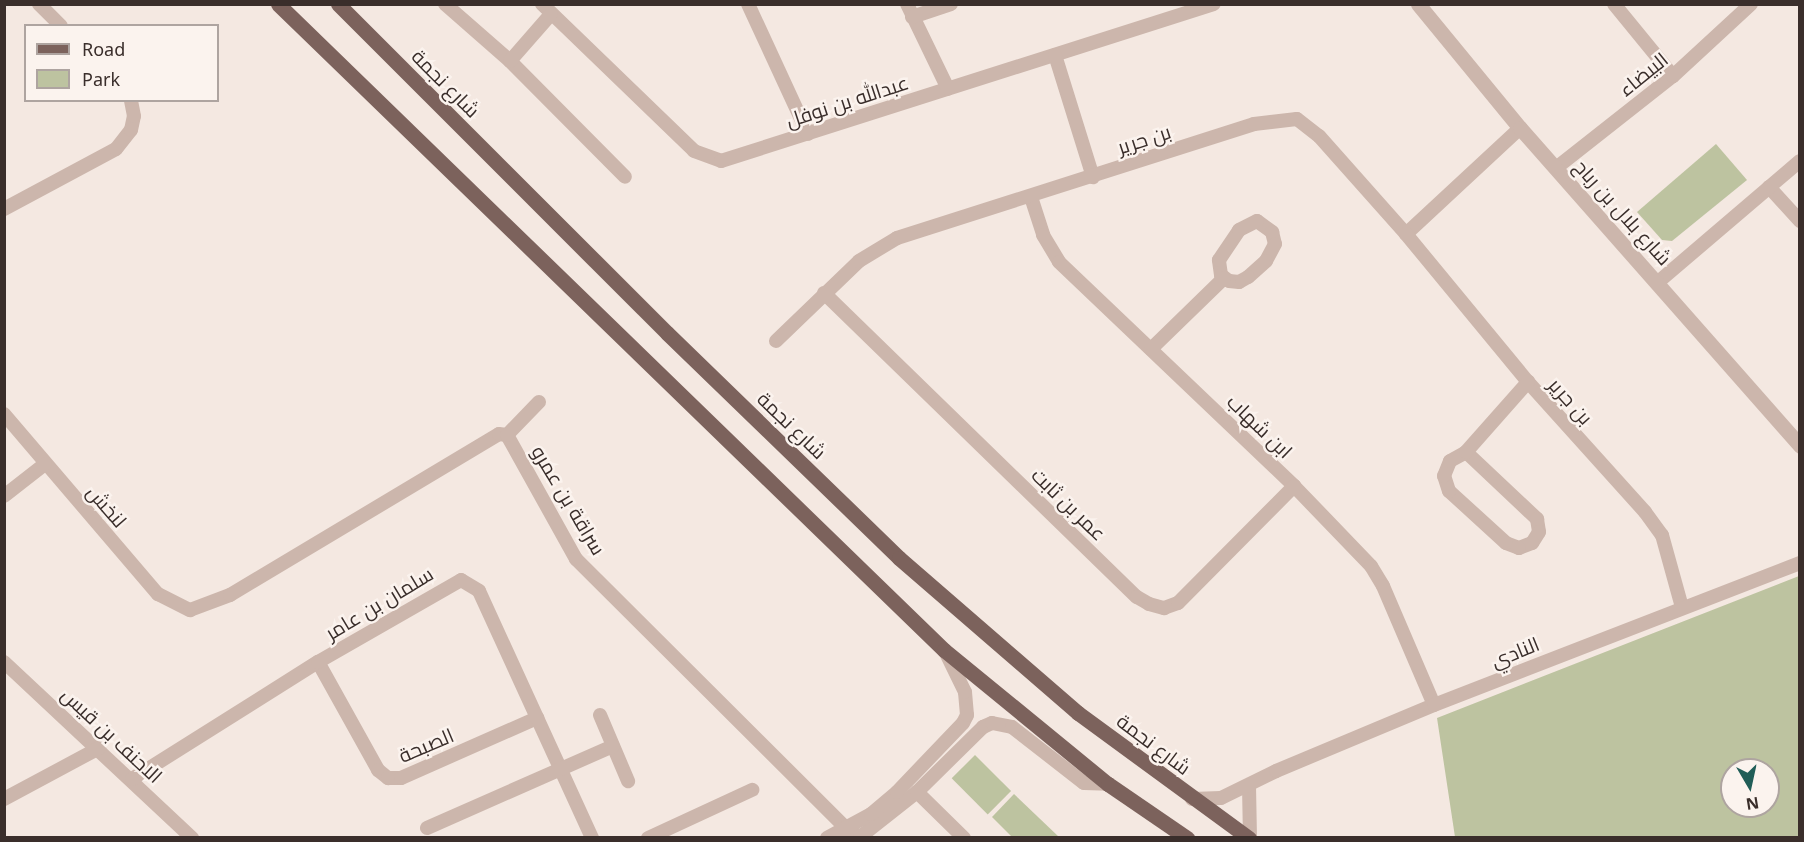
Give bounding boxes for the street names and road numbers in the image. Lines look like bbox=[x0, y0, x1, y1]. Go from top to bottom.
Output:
street label: شارع نجمة bbox=[407, 44, 485, 122]
street label: البيضاء bbox=[1614, 47, 1672, 101]
street label: عبدالله بن نوفل bbox=[783, 70, 911, 132]
street label: بن جرير bbox=[1114, 119, 1174, 159]
street label: شارع بلال بن رباح bbox=[1569, 154, 1677, 270]
street label: بن جرير bbox=[1544, 373, 1598, 429]
street label: شارع نجمة bbox=[753, 386, 831, 464]
street label: ابن شهاب bbox=[1222, 389, 1298, 463]
street label: سراقة بن عمرو bbox=[527, 441, 611, 559]
street label: عمر بن ثابت bbox=[1027, 463, 1111, 545]
street label: لنخش bbox=[82, 480, 132, 532]
street label: سلمان بن عامر bbox=[321, 561, 437, 645]
street label: النادي bbox=[1487, 631, 1543, 673]
street label: الاحنف بن قيس bbox=[57, 682, 167, 788]
street label: شارع نجمة bbox=[1112, 708, 1196, 780]
street label: الصبحة bbox=[395, 723, 457, 767]

